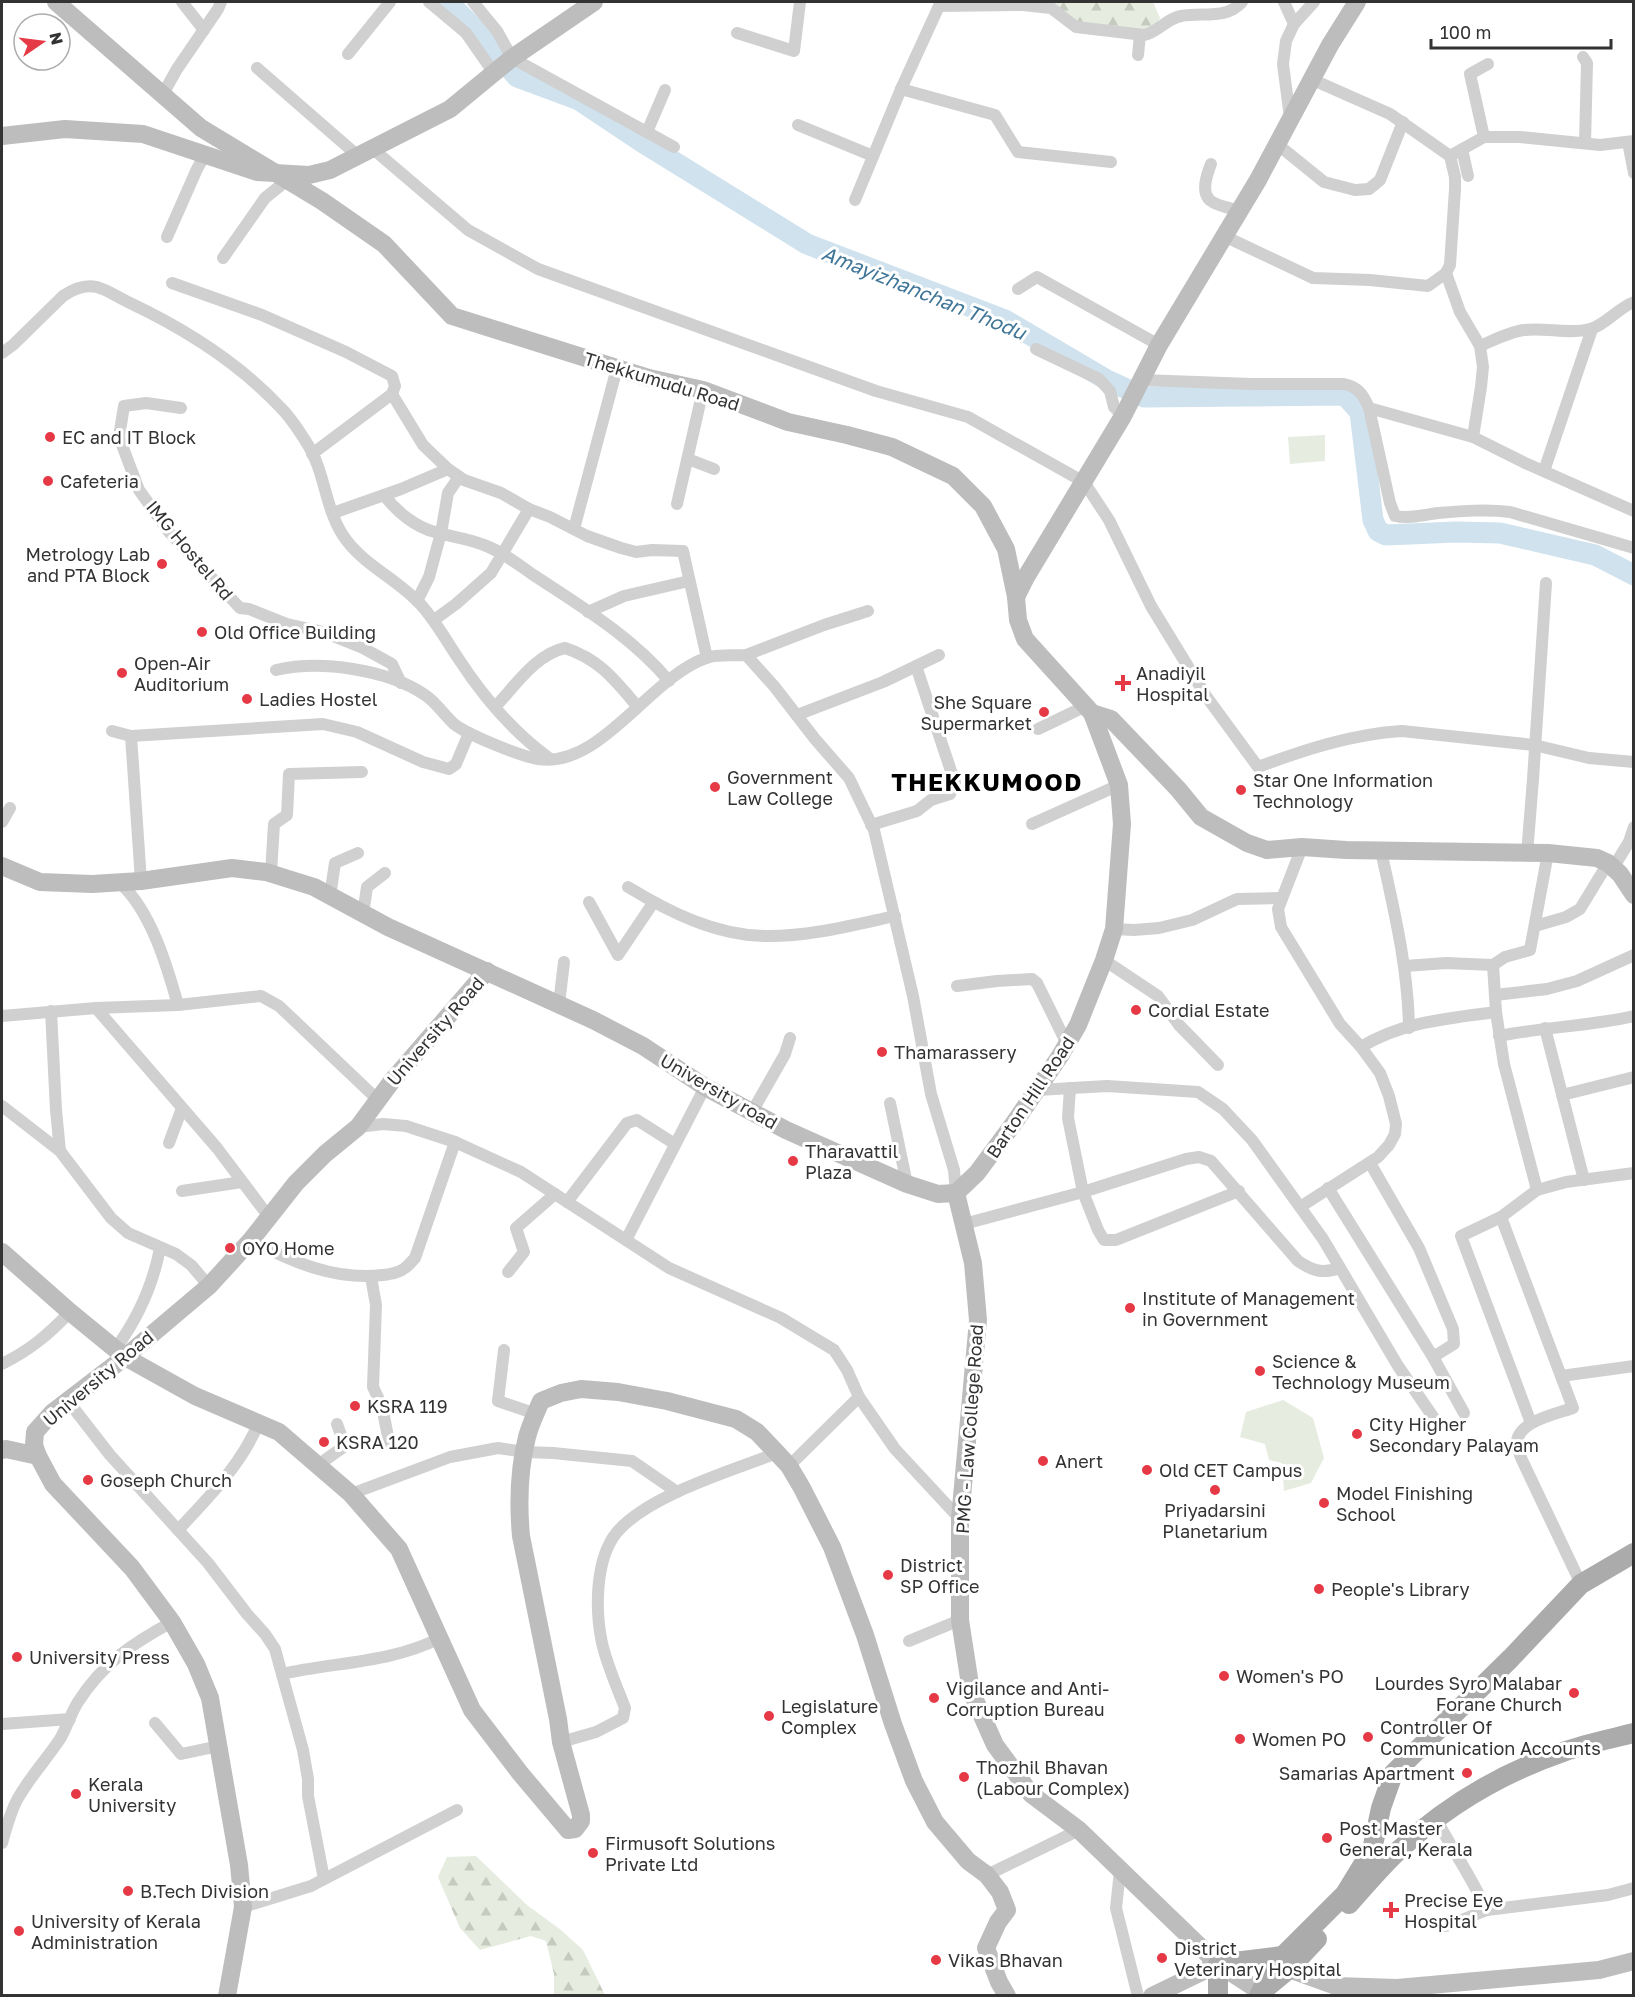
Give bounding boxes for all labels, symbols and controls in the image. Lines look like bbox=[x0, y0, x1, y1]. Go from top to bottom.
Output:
north arrow bbox=[12, 12, 72, 72]
scale bar bbox=[1431, 12, 1611, 50]
text: 100 m bbox=[1440, 21, 1491, 43]
text: N bbox=[45, 30, 68, 47]
water label: Amayizhanchan Thodu bbox=[818, 240, 1031, 346]
street label: Thekkumudu Road bbox=[582, 347, 742, 415]
place label: EC and IT Block bbox=[62, 426, 196, 448]
marker: EC and IT Block bbox=[43, 430, 57, 444]
place label: Cafeteria bbox=[60, 470, 139, 492]
marker: Cafeteria bbox=[41, 474, 55, 488]
street label: IMG Hostel Rd bbox=[142, 496, 238, 604]
place label: Metrology Lab and PTA Block bbox=[26, 543, 150, 586]
marker: Metrology Lab and PTA Block bbox=[155, 557, 169, 571]
place label: Old Office Building bbox=[214, 621, 376, 643]
marker: Old Office Building bbox=[195, 625, 209, 639]
place label: Open-Air Auditorium bbox=[134, 652, 229, 695]
place label: Anadiyil Hospital bbox=[1136, 662, 1209, 705]
marker: Open-Air Auditorium bbox=[115, 666, 129, 680]
marker: Anadiyil Hospital bbox=[1114, 674, 1132, 692]
place label: Ladies Hostel bbox=[259, 688, 378, 710]
place label: She Square Supermarket bbox=[920, 691, 1032, 734]
marker: Ladies Hostel bbox=[240, 692, 254, 706]
marker: She Square Supermarket bbox=[1037, 705, 1051, 719]
place label: Government Law College bbox=[727, 766, 833, 809]
district label: THEKKUMOOD bbox=[891, 767, 1083, 796]
place label: Star One Information Technology bbox=[1253, 769, 1433, 812]
marker: Government Law College bbox=[708, 780, 722, 794]
marker: Star One Information Technology bbox=[1234, 783, 1248, 797]
street label: University Road bbox=[382, 972, 488, 1090]
place label: Cordial Estate bbox=[1148, 999, 1270, 1021]
marker: Cordial Estate bbox=[1129, 1003, 1143, 1017]
street label: Barton Hill Road bbox=[981, 1032, 1079, 1162]
place label: Thamarassery bbox=[894, 1041, 1017, 1063]
marker: Thamarassery bbox=[875, 1045, 889, 1059]
street label: University road bbox=[657, 1049, 781, 1133]
place label: Tharavattil Plaza bbox=[805, 1140, 899, 1183]
marker: Tharavattil Plaza bbox=[786, 1154, 800, 1168]
place label: OYO Home bbox=[242, 1237, 334, 1259]
marker: OYO Home bbox=[223, 1241, 237, 1255]
place label: Institute of Management in Government bbox=[1142, 1287, 1355, 1330]
marker: Institute of Management in Government bbox=[1123, 1301, 1137, 1315]
street label: PMG - Law College Road bbox=[951, 1323, 987, 1535]
street label: University Road bbox=[39, 1326, 157, 1430]
place label: Science & Technology Museum bbox=[1272, 1350, 1450, 1393]
marker: Science & Technology Museum bbox=[1253, 1364, 1267, 1378]
place label: KSRA 119 bbox=[367, 1395, 448, 1417]
marker: KSRA 119 bbox=[348, 1399, 362, 1413]
place label: City Higher Secondary Palayam bbox=[1369, 1413, 1539, 1456]
marker: City Higher Secondary Palayam bbox=[1350, 1427, 1364, 1441]
place label: KSRA 120 bbox=[336, 1431, 419, 1453]
marker: KSRA 120 bbox=[317, 1435, 331, 1449]
place label: Anert bbox=[1055, 1450, 1103, 1472]
marker: Anert bbox=[1036, 1454, 1050, 1468]
place label: Old CET Campus bbox=[1159, 1459, 1302, 1481]
marker: Old CET Campus bbox=[1140, 1463, 1154, 1477]
place label: Goseph Church bbox=[100, 1469, 232, 1491]
marker: Goseph Church bbox=[81, 1473, 95, 1487]
place label: Model Finishing School bbox=[1336, 1482, 1473, 1525]
marker: Priyadarsini Planetarium bbox=[1208, 1483, 1222, 1497]
marker: Model Finishing School bbox=[1317, 1496, 1331, 1510]
place label: Priyadarsini Planetarium bbox=[1162, 1499, 1268, 1542]
place label: District SP Office bbox=[900, 1554, 980, 1597]
marker: District SP Office bbox=[881, 1568, 895, 1582]
place label: People's Library bbox=[1331, 1578, 1470, 1600]
marker: People's Library bbox=[1312, 1582, 1326, 1596]
place label: University Press bbox=[29, 1646, 170, 1668]
marker: University Press bbox=[10, 1650, 24, 1664]
place label: Women's PO bbox=[1236, 1665, 1344, 1687]
marker: Women's PO bbox=[1217, 1669, 1231, 1683]
place label: Lourdes Syro Malabar Forane Church bbox=[1374, 1672, 1562, 1715]
place label: Vigilance and Anti- Corruption Bureau bbox=[946, 1677, 1109, 1720]
marker: Lourdes Syro Malabar Forane Church bbox=[1567, 1686, 1581, 1700]
marker: Vigilance and Anti- Corruption Bureau bbox=[927, 1691, 941, 1705]
place label: Legislature Complex bbox=[781, 1695, 878, 1738]
marker: Legislature Complex bbox=[762, 1709, 776, 1723]
place label: Controller Of Communication Accounts bbox=[1380, 1716, 1601, 1759]
place label: Women PO bbox=[1252, 1728, 1346, 1750]
marker: Controller Of Communication Accounts bbox=[1361, 1730, 1375, 1744]
marker: Women PO bbox=[1233, 1732, 1247, 1746]
place label: Thozhil Bhavan (Labour Complex) bbox=[976, 1756, 1130, 1799]
place label: Samarias Apartment bbox=[1279, 1762, 1455, 1784]
marker: Samarias Apartment bbox=[1460, 1766, 1474, 1780]
marker: Thozhil Bhavan (Labour Complex) bbox=[957, 1770, 971, 1784]
place label: Kerala University bbox=[88, 1773, 176, 1816]
marker: Kerala University bbox=[69, 1787, 83, 1801]
place label: Post Master General, Kerala bbox=[1339, 1817, 1473, 1860]
marker: Post Master General, Kerala bbox=[1320, 1831, 1334, 1845]
place label: Firmusoft Solutions Private Ltd bbox=[605, 1832, 775, 1875]
marker: Firmusoft Solutions Private Ltd bbox=[586, 1846, 600, 1860]
place label: B.Tech Division bbox=[140, 1880, 269, 1902]
marker: B.Tech Division bbox=[121, 1884, 135, 1898]
place label: Precise Eye Hospital bbox=[1404, 1889, 1503, 1932]
marker: Precise Eye Hospital bbox=[1382, 1901, 1400, 1919]
place label: University of Kerala Administration bbox=[31, 1910, 201, 1953]
marker: University of Kerala Administration bbox=[12, 1924, 26, 1938]
place label: District Veterinary Hospital bbox=[1174, 1937, 1342, 1980]
place label: Vikas Bhavan bbox=[948, 1949, 1063, 1971]
marker: District Veterinary Hospital bbox=[1155, 1951, 1169, 1965]
marker: Vikas Bhavan bbox=[929, 1953, 943, 1967]

